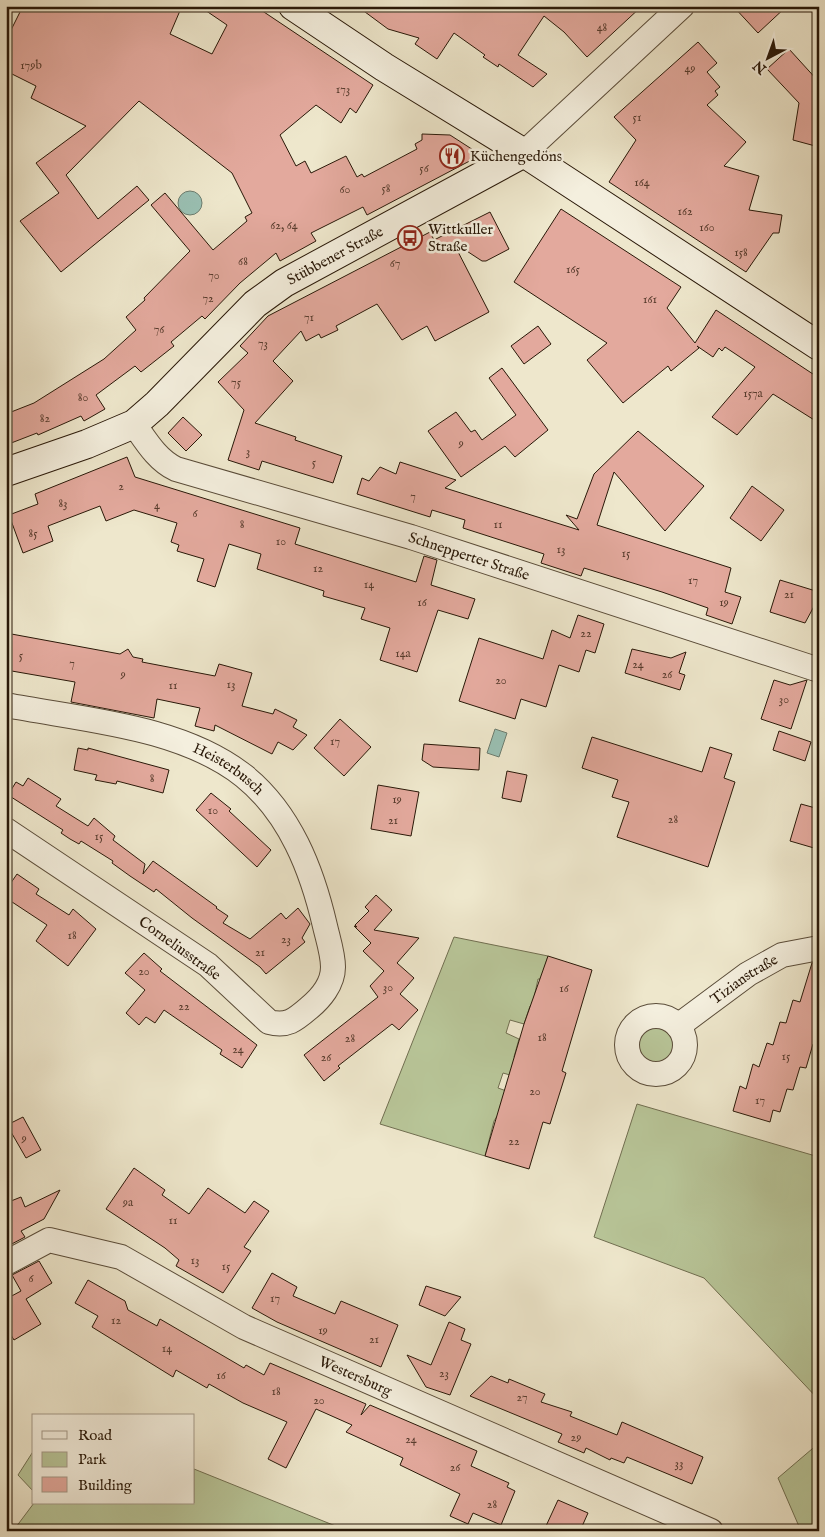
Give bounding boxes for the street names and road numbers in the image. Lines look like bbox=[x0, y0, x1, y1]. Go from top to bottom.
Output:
street label: Stübbener Straße bbox=[284, 222, 387, 290]
street label: Schnepperter Straße bbox=[406, 528, 532, 585]
street label: Heisterbusch bbox=[190, 739, 268, 799]
street label: Corneliusstraße bbox=[135, 912, 225, 985]
street label: Tizianstraße bbox=[707, 950, 781, 1009]
street label: Westersburg bbox=[316, 1352, 396, 1401]

